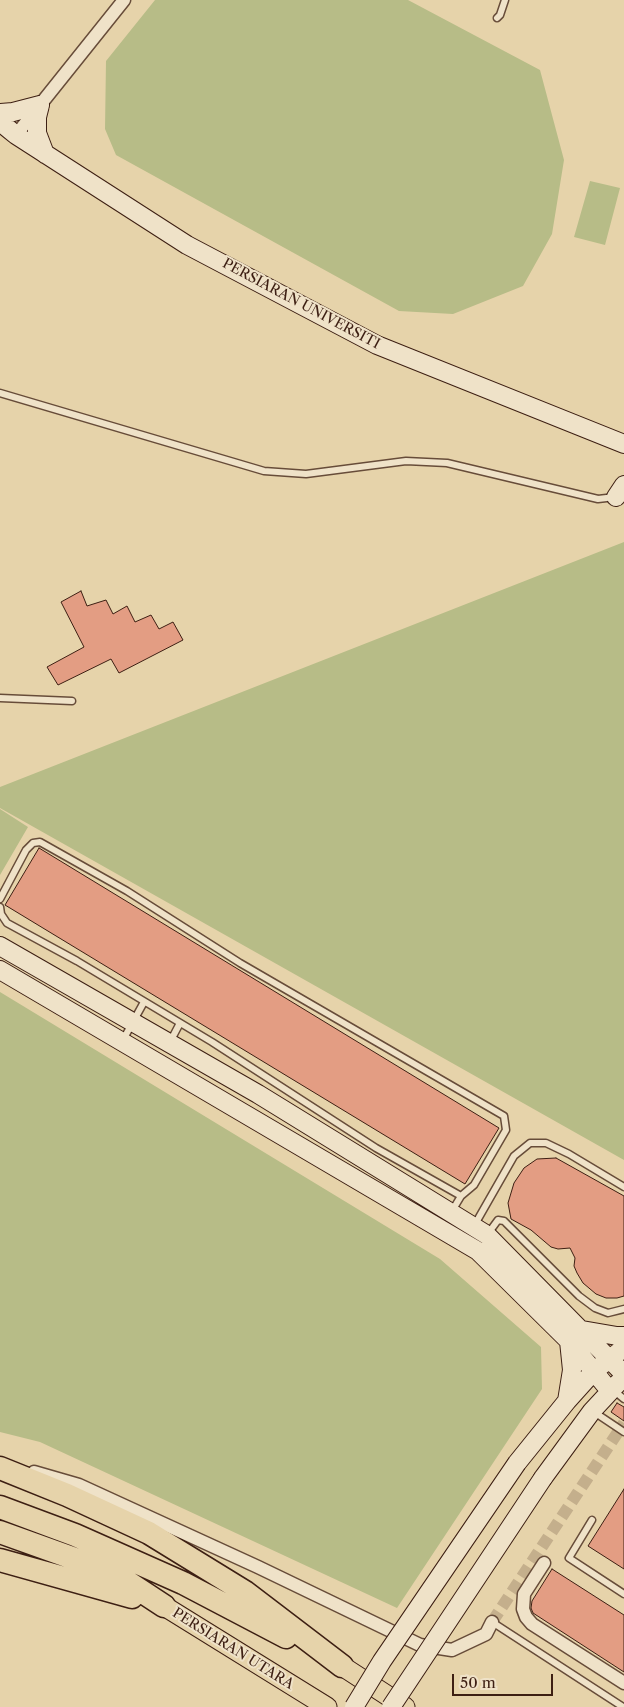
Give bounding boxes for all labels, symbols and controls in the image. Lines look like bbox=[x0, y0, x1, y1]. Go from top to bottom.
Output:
street label: PERSIARAN UNIVERSITI bbox=[219, 255, 383, 353]
street label: PERSIARAN UTARA bbox=[169, 1605, 297, 1693]
scale bar bbox=[454, 1664, 555, 1696]
text: 50 m bbox=[460, 1673, 496, 1692]

